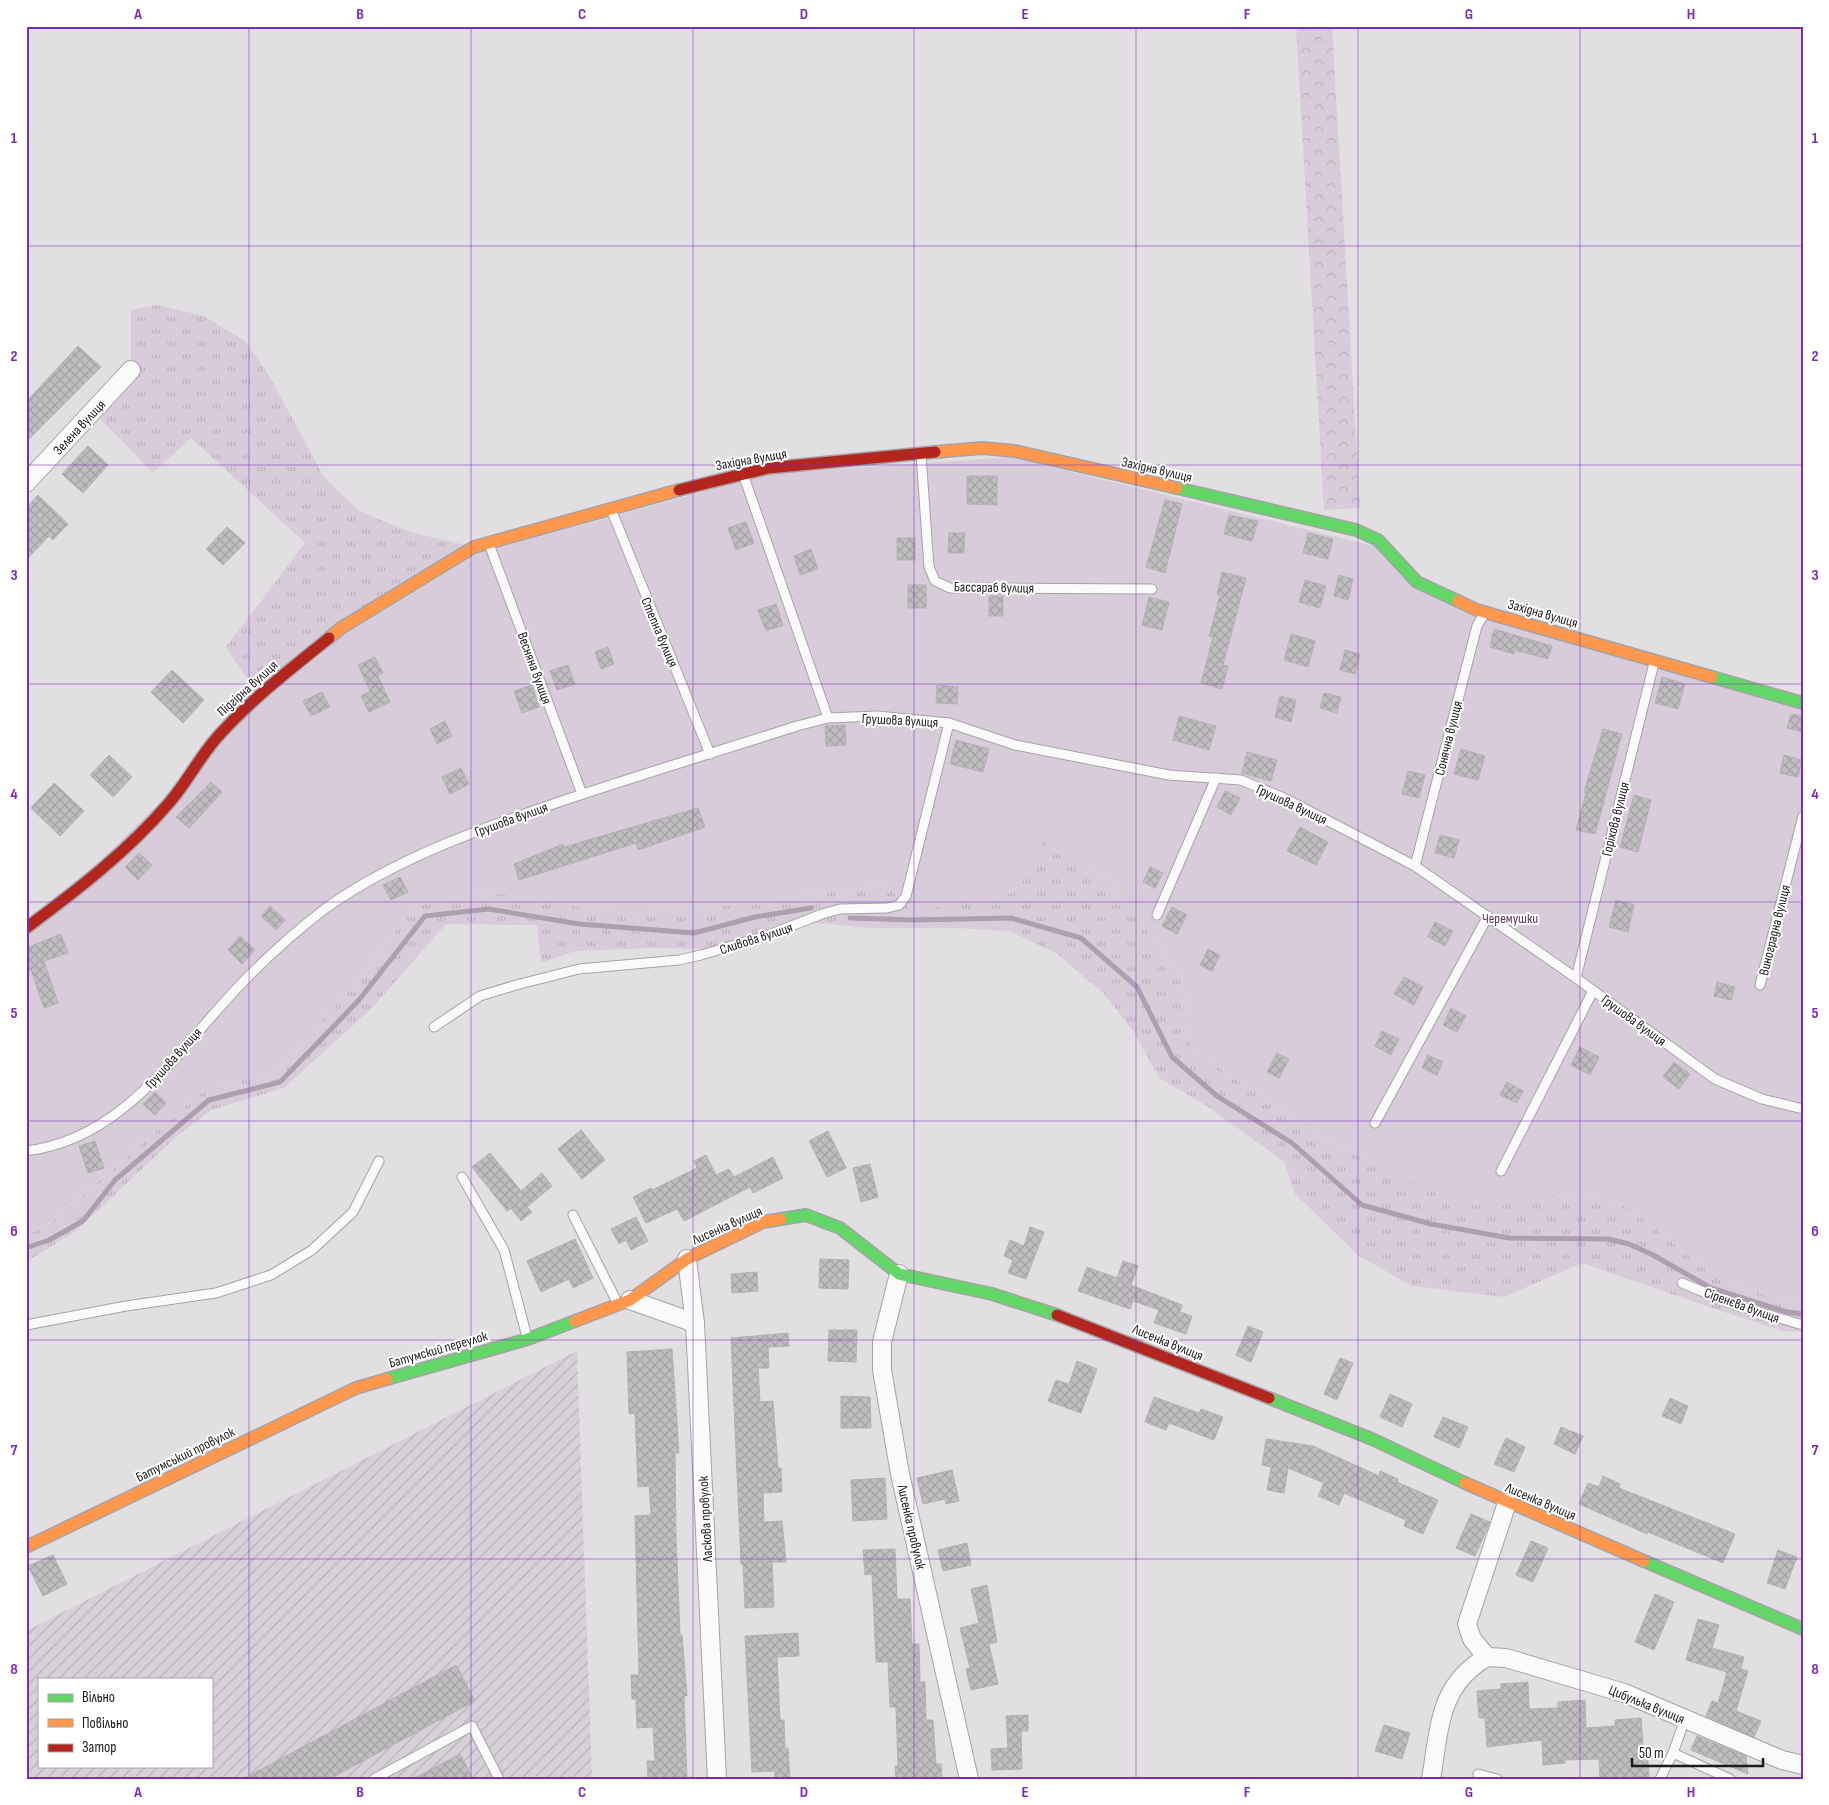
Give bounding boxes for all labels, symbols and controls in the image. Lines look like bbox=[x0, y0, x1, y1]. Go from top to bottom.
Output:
text: A bbox=[133, 5, 142, 24]
text: B bbox=[356, 5, 364, 24]
text: C bbox=[578, 5, 586, 24]
text: D bbox=[800, 5, 808, 24]
text: E bbox=[1022, 5, 1029, 24]
text: F bbox=[1244, 5, 1251, 24]
text: G bbox=[1465, 5, 1473, 24]
text: H bbox=[1687, 5, 1695, 24]
text: 1 bbox=[11, 129, 18, 148]
text: 1 bbox=[1812, 129, 1819, 148]
text: 2 bbox=[10, 347, 18, 366]
text: 2 bbox=[1811, 347, 1819, 366]
street label: Зелена вулиця bbox=[50, 396, 109, 458]
street label: Західна вулиця bbox=[714, 445, 788, 474]
street label: Західна вулиця bbox=[1120, 453, 1194, 486]
text: 3 bbox=[10, 566, 18, 585]
text: 3 bbox=[1811, 566, 1819, 585]
street label: Бассараб вулиця bbox=[954, 578, 1034, 597]
street label: Степна вулиця bbox=[637, 595, 682, 670]
street label: Західна вулиця bbox=[1506, 595, 1580, 632]
street label: Весняна вулиця bbox=[514, 630, 555, 707]
street label: Підгірна вулиця bbox=[213, 657, 281, 720]
street label: Сонячна вулиця bbox=[1431, 699, 1466, 777]
street label: Грушова вулиця bbox=[861, 710, 939, 731]
street label: Горіхова вулиця bbox=[1598, 780, 1633, 858]
street label: Грушова вулиця bbox=[1254, 781, 1330, 828]
text: 4 bbox=[10, 785, 18, 804]
text: 4 bbox=[1811, 785, 1819, 804]
street label: Грушова вулиця bbox=[472, 798, 550, 841]
street label: Виноградна вулиця bbox=[1755, 883, 1794, 977]
park label: Черемушки bbox=[1482, 910, 1538, 927]
street label: Сливова вулиця bbox=[717, 919, 795, 958]
street label: Грушова вулиця bbox=[1598, 991, 1670, 1050]
text: 5 bbox=[10, 1004, 18, 1023]
text: 5 bbox=[1811, 1004, 1819, 1023]
street label: Грушова вулиця bbox=[141, 1024, 205, 1092]
street label: Лисенка вулиця bbox=[689, 1202, 765, 1249]
text: 6 bbox=[10, 1222, 18, 1241]
text: 6 bbox=[1811, 1222, 1819, 1241]
street label: Сіренєва вулиця bbox=[1702, 1284, 1782, 1327]
street label: Лисенка вулиця bbox=[1129, 1320, 1206, 1364]
street label: Батумский переулок bbox=[387, 1327, 490, 1372]
street label: Батумський провулок bbox=[133, 1423, 238, 1486]
text: 7 bbox=[11, 1441, 18, 1460]
text: 7 bbox=[1812, 1441, 1819, 1460]
street label: Ласкова провулок bbox=[695, 1475, 716, 1563]
street label: Лисенка вулиця bbox=[1502, 1479, 1579, 1524]
street label: Лисенка провулок bbox=[893, 1482, 930, 1572]
text: 8 bbox=[10, 1660, 18, 1679]
text: 8 bbox=[1811, 1660, 1819, 1679]
legend bbox=[38, 1678, 212, 1768]
street label: Цибулька вулиця bbox=[1606, 1682, 1687, 1727]
text: Вільно bbox=[82, 1688, 115, 1707]
text: Повільно bbox=[82, 1714, 128, 1733]
scale bar bbox=[1632, 1735, 1763, 1767]
text: Затор bbox=[82, 1738, 116, 1757]
text: 50 m bbox=[1639, 1744, 1664, 1763]
text: A bbox=[133, 1783, 142, 1802]
text: B bbox=[356, 1783, 364, 1802]
text: C bbox=[578, 1783, 586, 1802]
text: D bbox=[800, 1783, 808, 1802]
text: E bbox=[1022, 1783, 1029, 1802]
text: F bbox=[1244, 1783, 1251, 1802]
text: G bbox=[1465, 1783, 1473, 1802]
text: H bbox=[1687, 1783, 1695, 1802]

